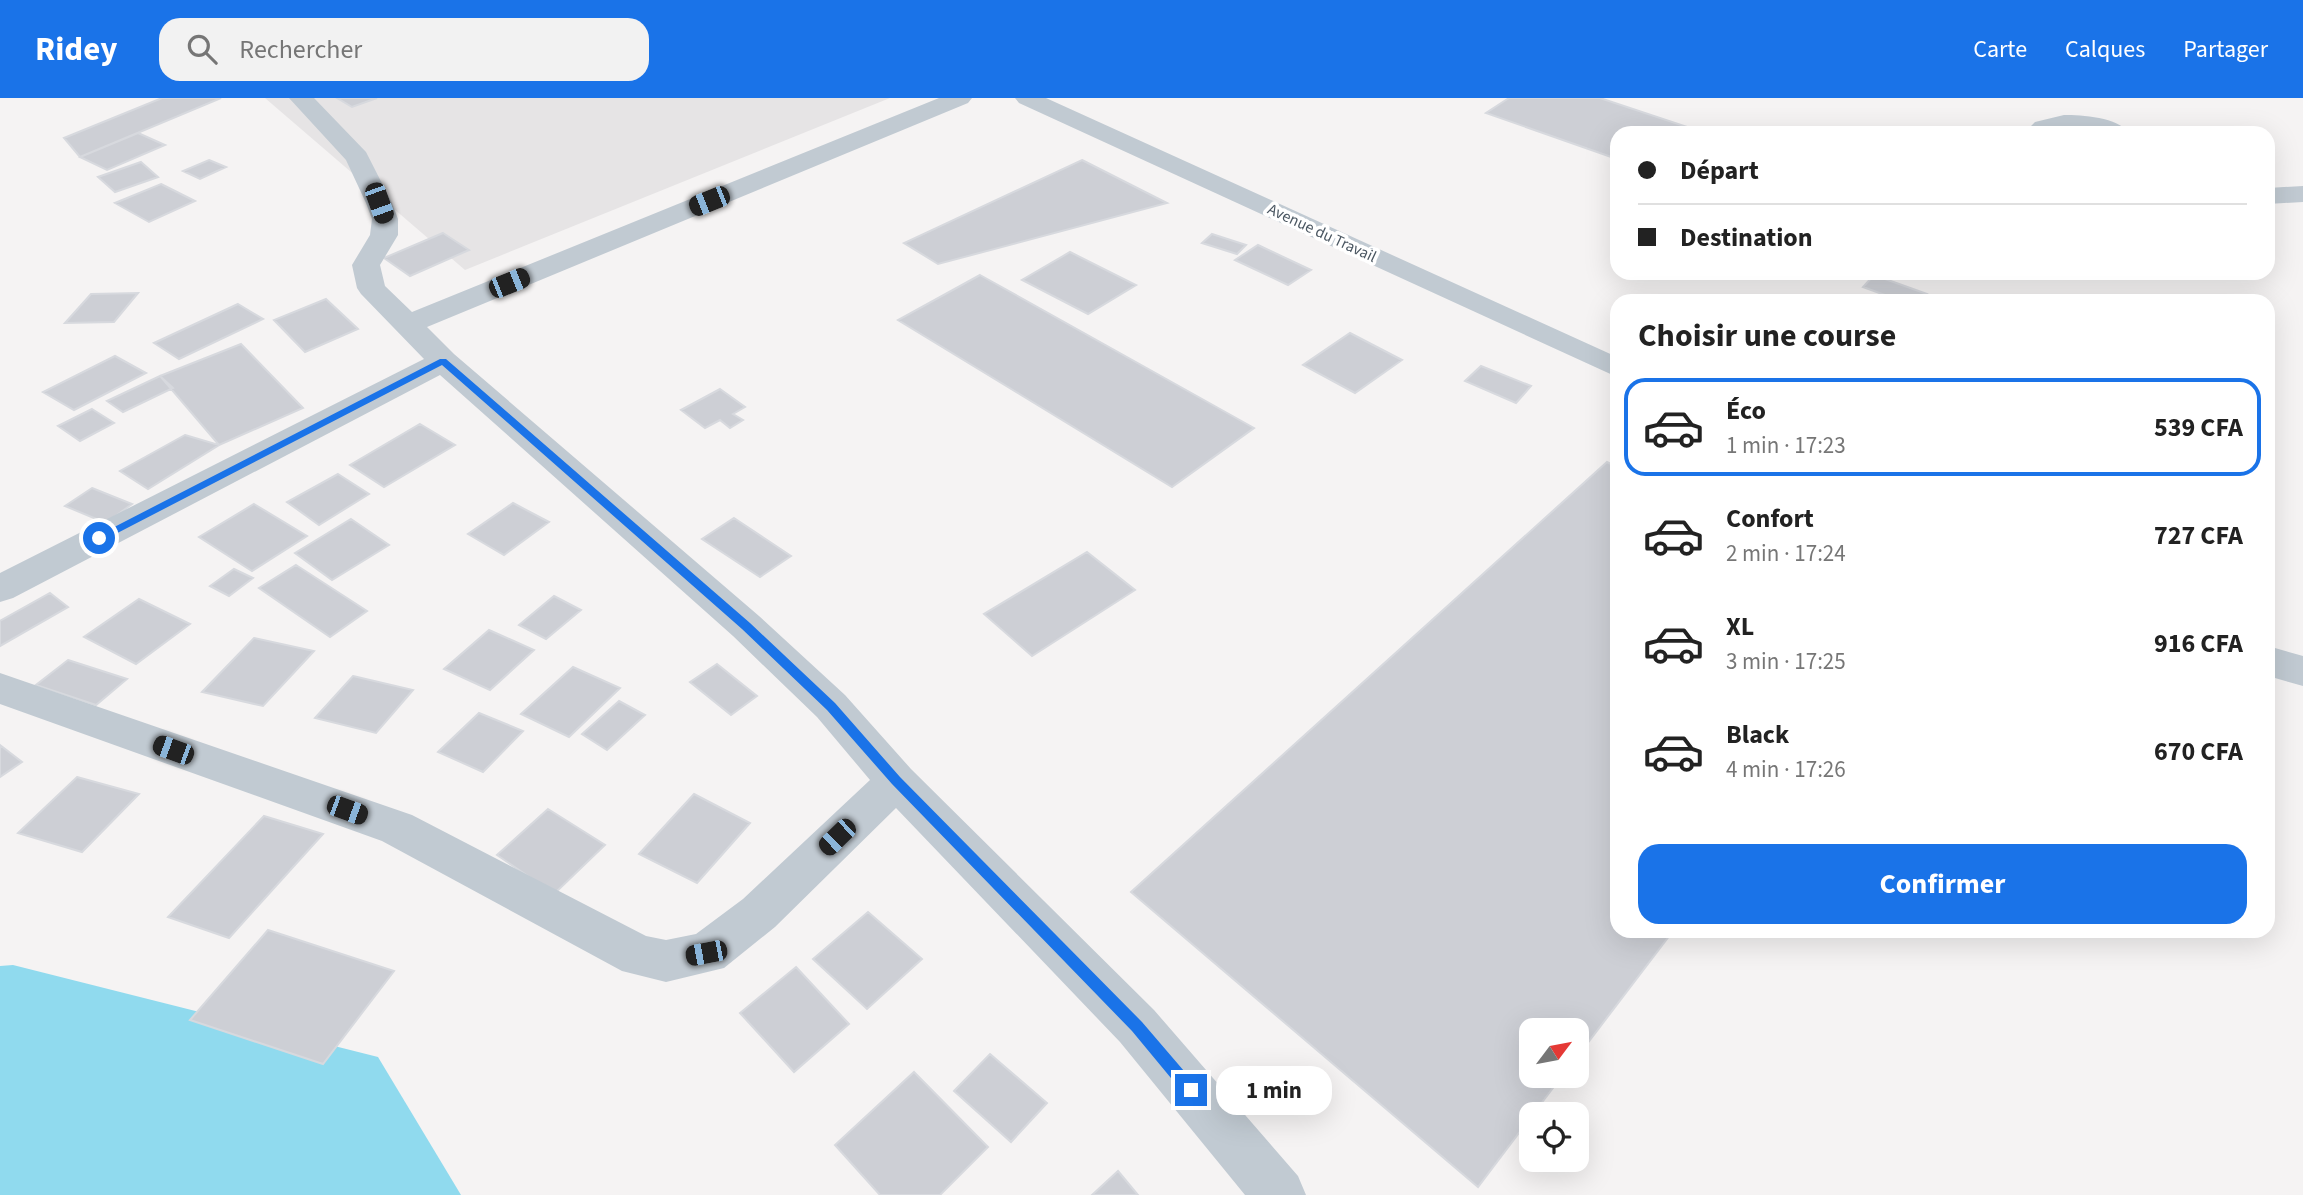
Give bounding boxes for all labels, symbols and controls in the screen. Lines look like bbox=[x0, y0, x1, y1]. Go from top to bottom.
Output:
search box bbox=[159, 18, 649, 81]
text: Ridey bbox=[35, 26, 117, 73]
icon: search bbox=[183, 30, 221, 68]
text: Rechercher bbox=[239, 31, 362, 68]
text: Carte bbox=[1973, 32, 2027, 67]
text: Calques bbox=[2065, 32, 2145, 67]
text: Partager bbox=[2183, 32, 2268, 67]
text: Départ bbox=[1680, 152, 1759, 189]
car bbox=[362, 180, 397, 226]
car bbox=[686, 183, 733, 219]
street label: Avenue du Travail bbox=[1264, 198, 1380, 268]
text: Destination bbox=[1680, 219, 1813, 256]
car bbox=[486, 265, 533, 301]
text: Choisir une course bbox=[1638, 313, 1896, 359]
text: Éco bbox=[1726, 392, 1766, 429]
icon: car bbox=[1642, 396, 1705, 459]
text: 539 CFA bbox=[2154, 409, 2243, 446]
text: 1 min · 17:23 bbox=[1726, 429, 1846, 462]
text: Confort bbox=[1726, 500, 1814, 537]
icon: car bbox=[1642, 504, 1705, 567]
text: 727 CFA bbox=[2154, 517, 2243, 554]
route start bbox=[83, 522, 115, 554]
text: 2 min · 17:24 bbox=[1726, 537, 1846, 570]
text: XL bbox=[1726, 608, 1754, 645]
icon: car bbox=[1642, 612, 1705, 675]
text: 916 CFA bbox=[2154, 625, 2243, 662]
text: 3 min · 17:25 bbox=[1726, 645, 1846, 678]
text: Black bbox=[1726, 716, 1789, 753]
icon: car bbox=[1642, 720, 1705, 783]
car bbox=[150, 733, 197, 767]
text: 670 CFA bbox=[2154, 733, 2243, 770]
text: 4 min · 17:26 bbox=[1726, 753, 1846, 786]
car bbox=[324, 793, 371, 827]
car bbox=[815, 815, 860, 859]
button: Confirmer bbox=[1638, 844, 2247, 924]
car bbox=[684, 939, 729, 967]
north arrow bbox=[1519, 1018, 1589, 1088]
map controls bbox=[1519, 1018, 1589, 1172]
callout: 1 min bbox=[1216, 1066, 1331, 1114]
route end bbox=[1175, 1074, 1207, 1106]
text: 1 min bbox=[1246, 1074, 1302, 1107]
button: locate bbox=[1519, 1102, 1589, 1172]

